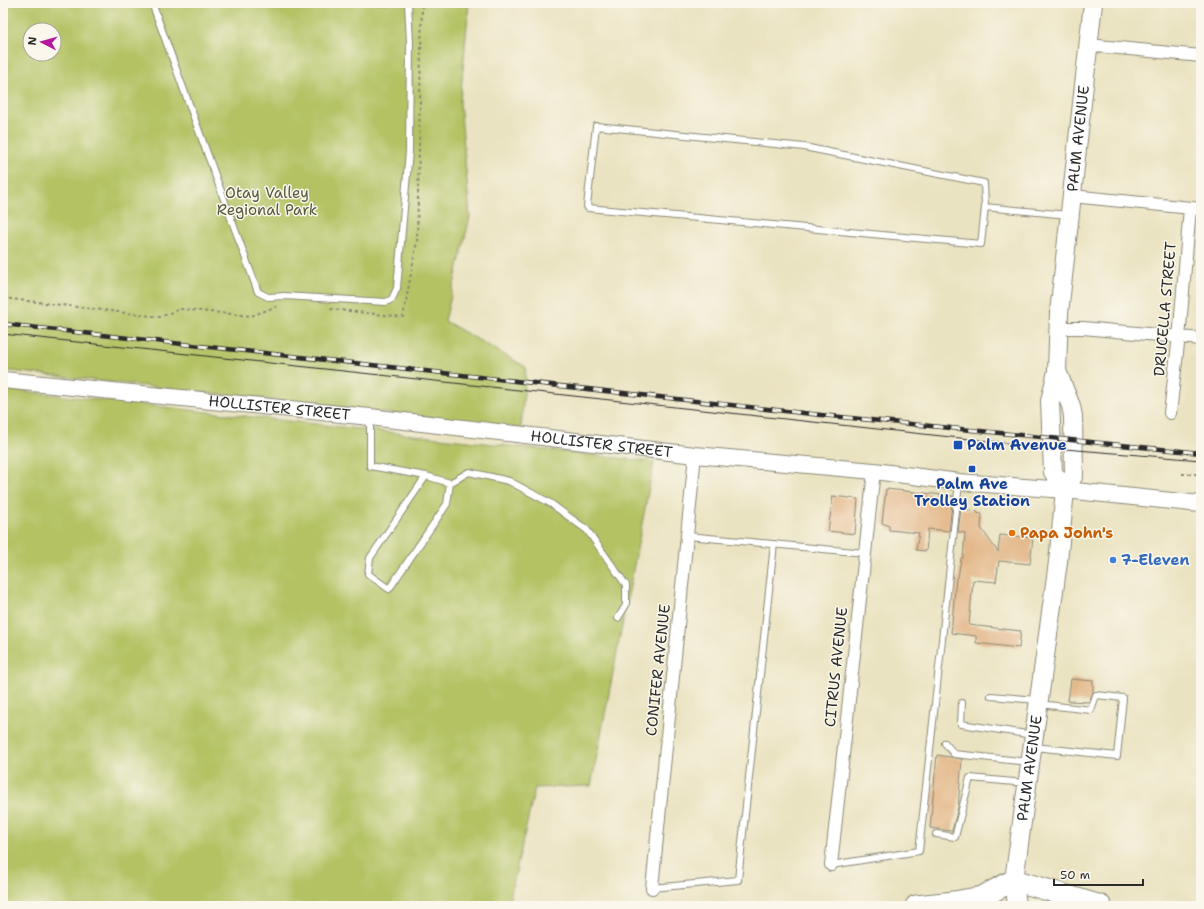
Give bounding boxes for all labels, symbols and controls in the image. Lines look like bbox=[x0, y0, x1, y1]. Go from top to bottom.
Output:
north arrow bbox=[22, 22, 62, 62]
text: N bbox=[25, 36, 40, 46]
street label: PALM AVENUE bbox=[1062, 84, 1094, 193]
park label: Otay Valley Regional Park bbox=[217, 183, 317, 220]
street label: DRUCELLA STREET bbox=[1149, 241, 1181, 377]
street label: HOLLISTER STREET bbox=[208, 391, 352, 425]
street label: HOLLISTER STREET bbox=[530, 426, 674, 462]
place label: Palm Avenue bbox=[967, 435, 1067, 455]
marker: Palm Avenue bbox=[952, 439, 964, 451]
marker: Palm Ave Trolley Station bbox=[967, 464, 977, 474]
place label: Palm Ave Trolley Station bbox=[914, 474, 1030, 511]
place label: Papa John's bbox=[1020, 523, 1113, 543]
marker: Papa John's bbox=[1007, 528, 1017, 538]
place label: 7-Eleven bbox=[1121, 550, 1190, 570]
marker: 7-Eleven bbox=[1108, 555, 1118, 565]
street label: CONIFER AVENUE bbox=[641, 603, 675, 737]
street label: CITRUS AVENUE bbox=[820, 606, 852, 728]
street label: PALM AVENUE bbox=[1012, 714, 1047, 823]
scale bar bbox=[1054, 861, 1143, 887]
text: 50 m bbox=[1060, 867, 1090, 883]

